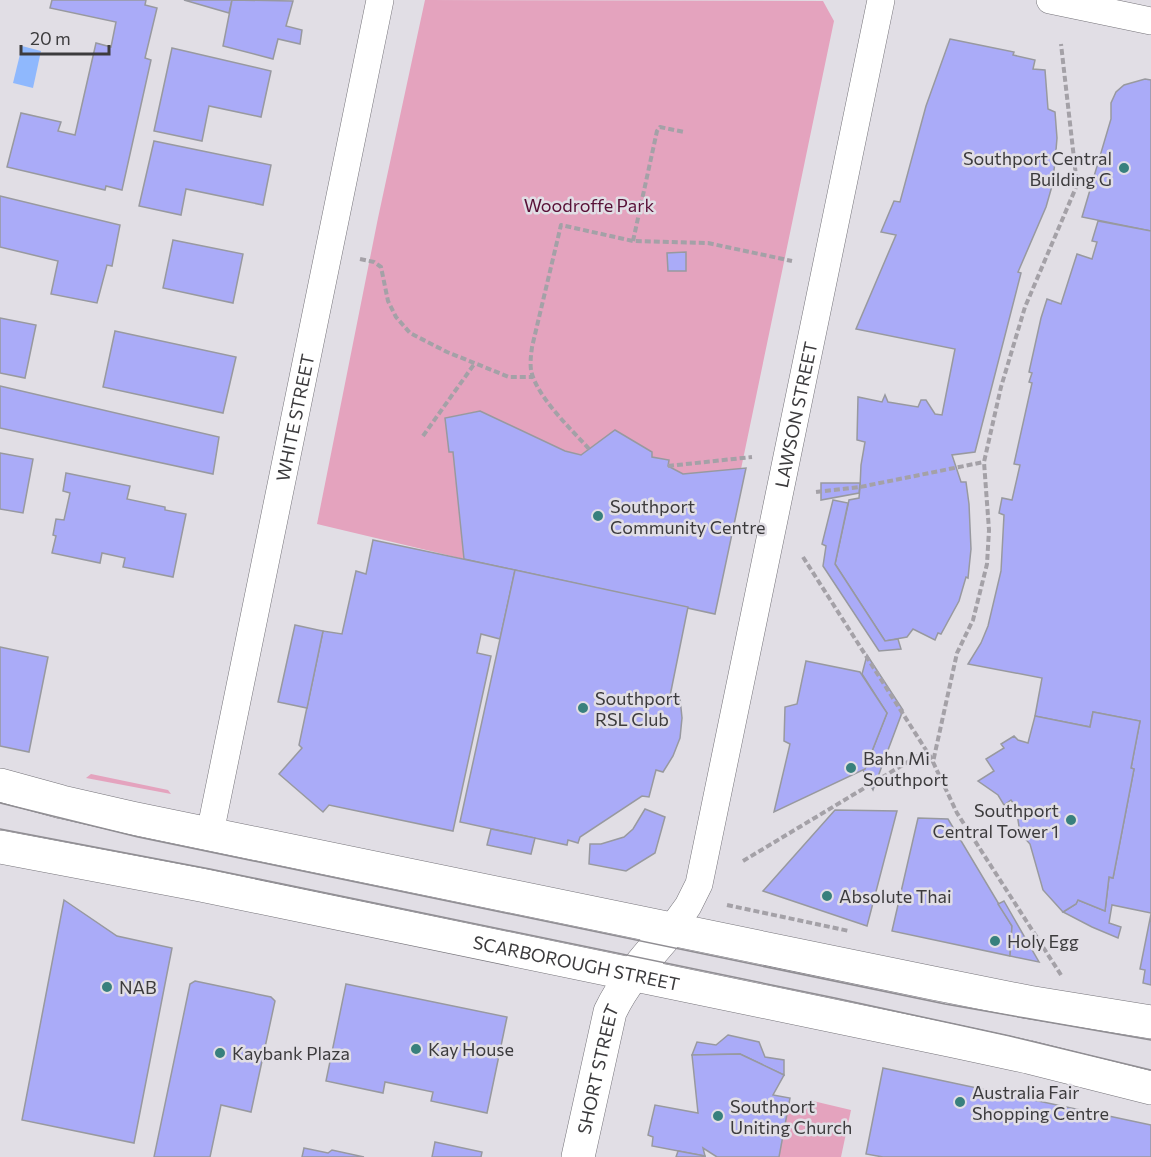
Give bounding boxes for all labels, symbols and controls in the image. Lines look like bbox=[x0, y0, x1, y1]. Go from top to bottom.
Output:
scale bar bbox=[21, 18, 110, 56]
text: 20 m bbox=[30, 27, 71, 49]
place label: Southport Central Building G bbox=[963, 147, 1112, 190]
marker: Southport Central Building G bbox=[1117, 161, 1131, 175]
park label: Woodroffe Park bbox=[524, 194, 654, 216]
street label: LAWSON STREET bbox=[770, 340, 821, 490]
street label: WHITE STREET bbox=[271, 352, 319, 483]
place label: Southport Community Centre bbox=[610, 495, 766, 538]
marker: Southport Community Centre bbox=[591, 509, 605, 523]
place label: Southport RSL Club bbox=[595, 687, 680, 730]
marker: Southport RSL Club bbox=[576, 701, 590, 715]
place label: Bahn Mi Southport bbox=[863, 747, 948, 790]
marker: Bahn Mi Southport bbox=[844, 761, 858, 775]
place label: Southport Central Tower 1 bbox=[933, 799, 1059, 842]
marker: Southport Central Tower 1 bbox=[1064, 813, 1078, 827]
place label: Absolute Thai bbox=[839, 885, 952, 907]
marker: Absolute Thai bbox=[820, 889, 834, 903]
place label: Holy Egg bbox=[1007, 930, 1079, 952]
street label: SCARBOROUGH STREET bbox=[471, 931, 682, 995]
marker: Holy Egg bbox=[988, 934, 1002, 948]
place label: NAB bbox=[119, 976, 157, 998]
marker: NAB bbox=[100, 980, 114, 994]
street label: SHORT STREET bbox=[572, 1000, 623, 1136]
place label: Kay House bbox=[428, 1038, 514, 1060]
place label: Kaybank Plaza bbox=[232, 1042, 350, 1064]
marker: Kay House bbox=[409, 1042, 423, 1056]
marker: Kaybank Plaza bbox=[213, 1046, 227, 1060]
place label: Australia Fair Shopping Centre bbox=[972, 1081, 1109, 1124]
place label: Southport Uniting Church bbox=[730, 1095, 852, 1138]
marker: Australia Fair Shopping Centre bbox=[953, 1095, 967, 1109]
marker: Southport Uniting Church bbox=[711, 1109, 725, 1123]

